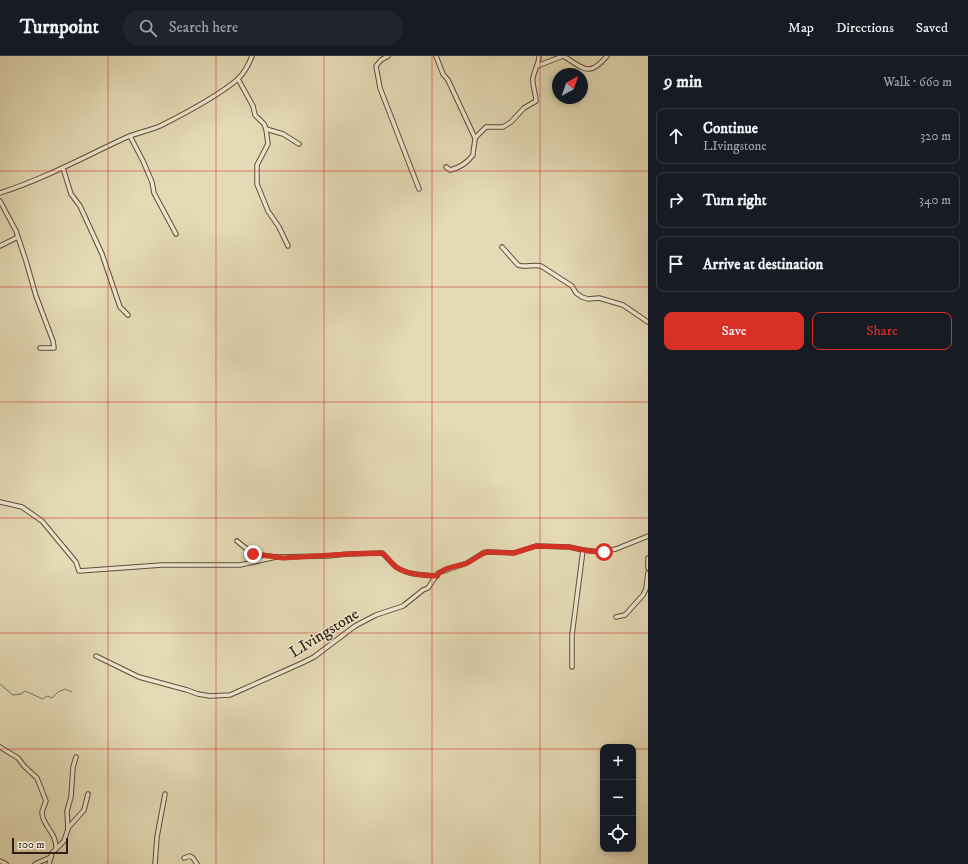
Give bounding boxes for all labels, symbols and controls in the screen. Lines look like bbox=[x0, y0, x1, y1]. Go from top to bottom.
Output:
search box bbox=[123, 10, 403, 46]
text: Turnpoint bbox=[20, 16, 99, 39]
icon: search bbox=[137, 17, 159, 39]
text: Search here bbox=[169, 18, 238, 37]
text: Map bbox=[788, 19, 814, 37]
text: Directions bbox=[836, 19, 894, 37]
text: Saved bbox=[916, 19, 948, 37]
north arrow bbox=[552, 68, 588, 104]
text: 9 min bbox=[664, 71, 702, 93]
text: Walk · 660 m bbox=[883, 74, 952, 90]
text: Continue bbox=[703, 119, 758, 138]
icon: ahead bbox=[665, 125, 687, 147]
text: 320 m bbox=[920, 128, 951, 144]
text: LIvingstone bbox=[703, 138, 767, 154]
icon: right bbox=[665, 189, 687, 211]
text: Turn right bbox=[703, 191, 766, 210]
text: 340 m bbox=[919, 192, 951, 208]
icon: arrive bbox=[665, 253, 687, 275]
text: Arrive at destination bbox=[703, 255, 823, 274]
button: Save bbox=[664, 312, 804, 350]
button: Share bbox=[812, 312, 952, 350]
route start bbox=[595, 543, 613, 561]
route end bbox=[244, 545, 262, 563]
street label: LIvingstone bbox=[285, 604, 363, 662]
map controls bbox=[600, 744, 636, 852]
button: + bbox=[600, 744, 636, 780]
button: − bbox=[600, 780, 636, 816]
button: locate bbox=[600, 816, 636, 852]
scale bar bbox=[12, 836, 68, 855]
text: 100 m bbox=[18, 838, 44, 852]

